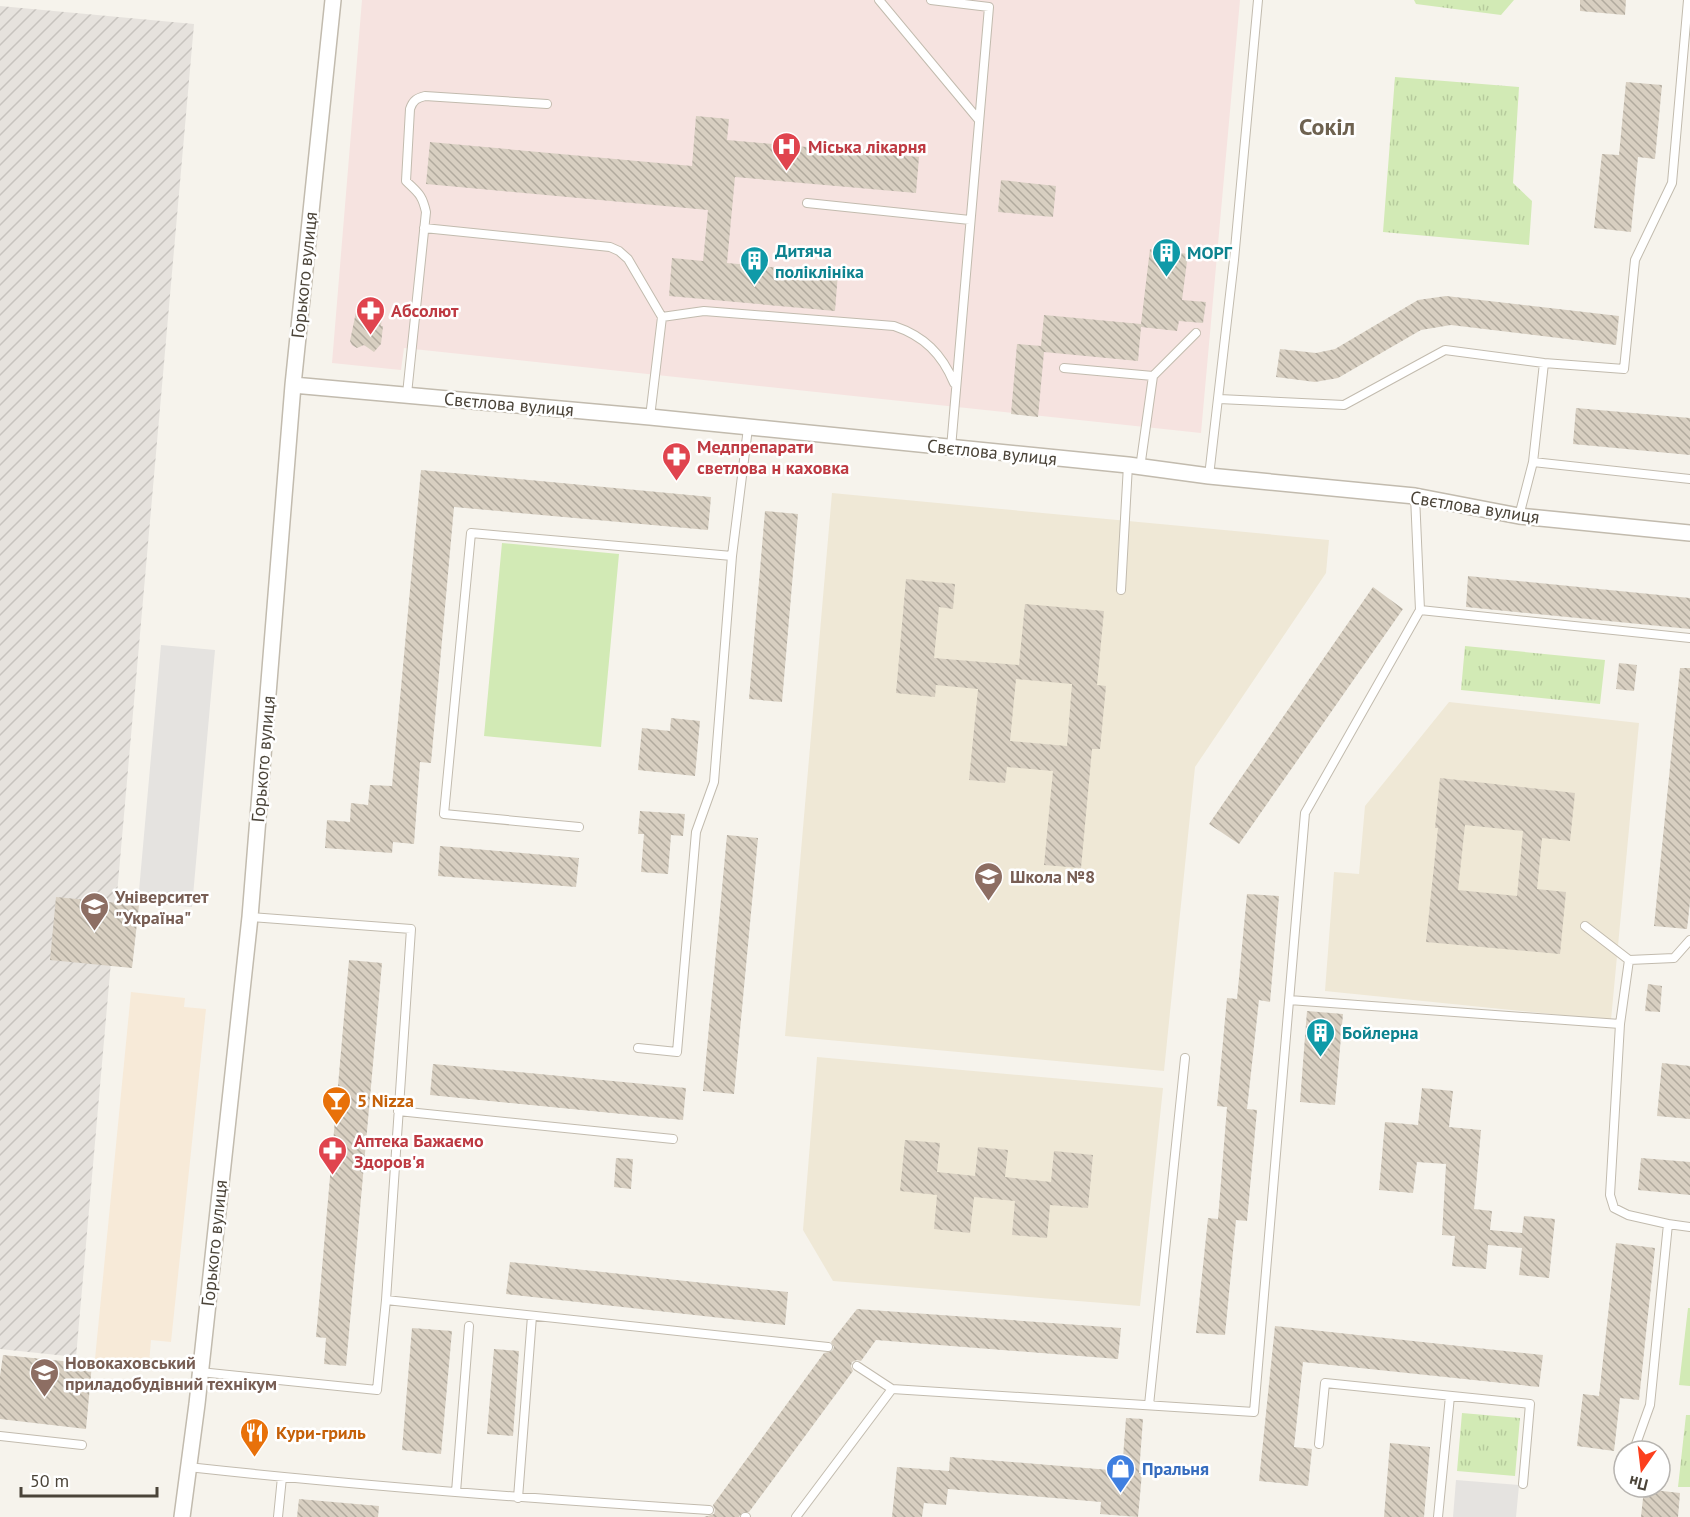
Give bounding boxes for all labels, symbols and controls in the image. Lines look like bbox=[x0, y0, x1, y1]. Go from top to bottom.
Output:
district label: Сокіл bbox=[1299, 111, 1355, 142]
hospital icon: Міська лікарня bbox=[771, 130, 803, 172]
place label: Міська лікарня bbox=[808, 135, 926, 158]
street label: Горького вулиця bbox=[286, 211, 322, 339]
building icon: МОРГ bbox=[1150, 236, 1182, 278]
place label: Дитяча поліклініка bbox=[775, 239, 864, 283]
place label: МОРГ bbox=[1187, 241, 1233, 264]
building icon: Дитяча поліклініка bbox=[738, 244, 770, 286]
pharmacy icon: Абсолют bbox=[354, 294, 386, 336]
place label: Абсолют bbox=[391, 299, 459, 322]
street label: Свєтлова вулиця bbox=[443, 387, 575, 421]
street label: Свєтлова вулиця bbox=[926, 434, 1058, 470]
place label: Медпрепарати светлова н каховка bbox=[697, 435, 849, 479]
pharmacy icon: Медпрепарати светлова н каховка bbox=[660, 440, 692, 482]
street label: Свєтлова вулиця bbox=[1409, 485, 1541, 529]
street label: Горького вулиця bbox=[246, 695, 280, 823]
school or university icon: Школа №8 bbox=[973, 860, 1005, 902]
place label: Школа №8 bbox=[1010, 865, 1095, 888]
place label: Університет "Україна" bbox=[114, 885, 209, 929]
school or university icon: Університет "Україна" bbox=[78, 890, 110, 932]
building icon: Бойлерна bbox=[1305, 1016, 1337, 1058]
place label: Бойлерна bbox=[1342, 1021, 1419, 1044]
bar icon: 5 Nizza bbox=[320, 1084, 352, 1126]
place label: 5 Nizza bbox=[357, 1089, 414, 1112]
place label: Аптека Бажаємо Здоров'я bbox=[354, 1129, 484, 1173]
pharmacy icon: Аптека Бажаємо Здоров'я bbox=[317, 1134, 349, 1176]
street label: Горького вулиця bbox=[196, 1179, 232, 1307]
place label: Новокаховський приладобудівний технікум bbox=[65, 1351, 277, 1395]
school or university icon: Новокаховський приладобудівний технікум bbox=[28, 1356, 60, 1398]
restaurant icon: Кури-гриль bbox=[239, 1416, 271, 1458]
place label: Кури-гриль bbox=[276, 1421, 366, 1444]
north arrow bbox=[1612, 1439, 1672, 1499]
shop icon: Пральня bbox=[1105, 1452, 1137, 1494]
place label: Пральня bbox=[1142, 1457, 1209, 1480]
scale bar bbox=[21, 1460, 158, 1498]
text: 50 m bbox=[30, 1469, 69, 1492]
text: Пн bbox=[1627, 1472, 1650, 1496]

